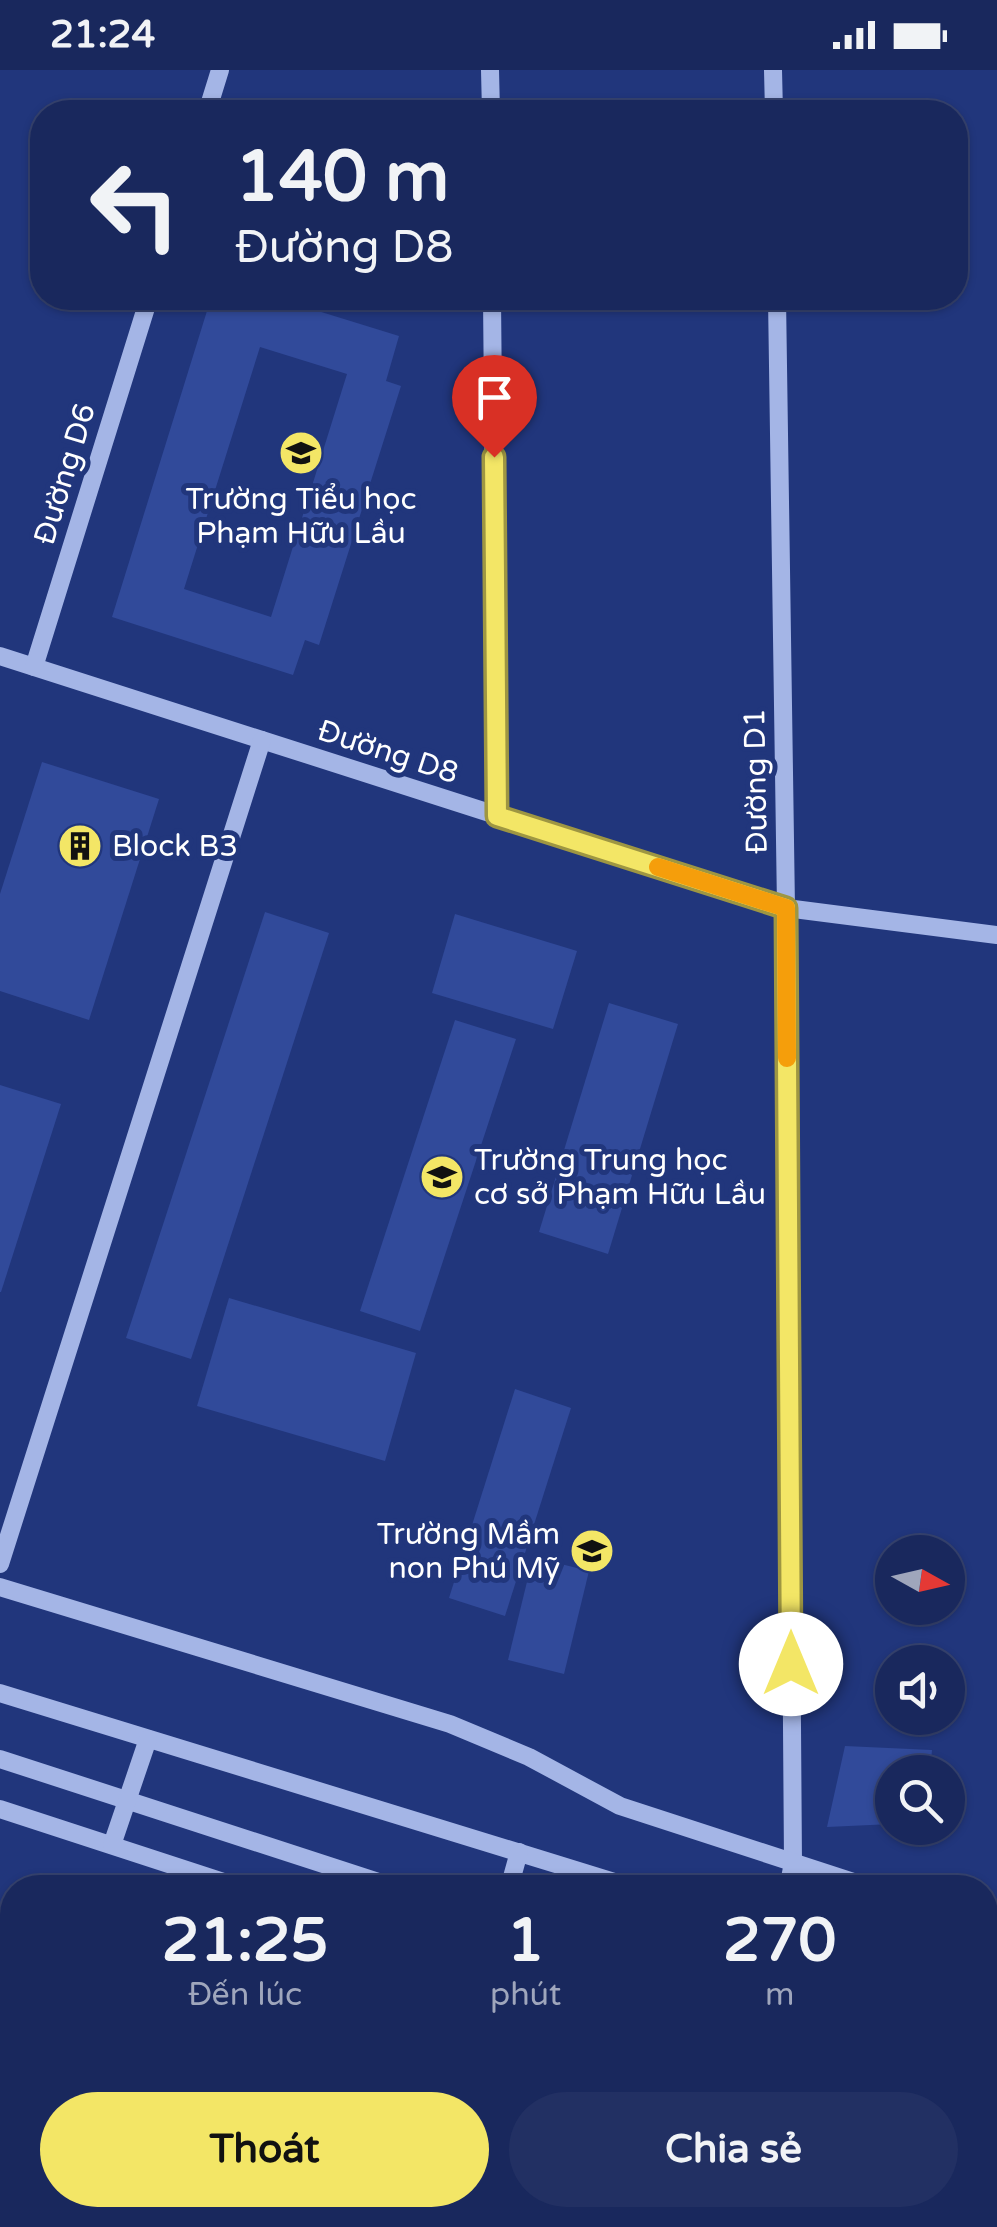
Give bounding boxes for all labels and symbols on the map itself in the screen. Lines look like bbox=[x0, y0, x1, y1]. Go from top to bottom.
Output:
pin bbox=[452, 355, 537, 458]
street label: Đường D6 bbox=[26, 399, 104, 549]
school or university icon: Trường Tiểu học Phạm Hữu Lầu bbox=[278, 430, 324, 476]
place label: Trường Tiểu học Phạm Hữu Lầu bbox=[186, 481, 416, 552]
street label: Đường D1 bbox=[736, 708, 776, 854]
street label: Đường D8 bbox=[313, 712, 463, 792]
building icon: Block B3 bbox=[57, 823, 103, 869]
place label: Block B3 bbox=[112, 828, 238, 865]
place label: Trường Trung học cơ sở Phạm Hữu Lầu bbox=[474, 1142, 766, 1213]
school or university icon: Trường Trung học cơ sở Phạm Hữu Lầu bbox=[419, 1154, 465, 1200]
place label: Trường Mầm non Phú Mỹ bbox=[377, 1516, 560, 1587]
school or university icon: Trường Mầm non Phú Mỹ bbox=[569, 1528, 615, 1574]
north arrow bbox=[875, 1535, 965, 1625]
position arrow bbox=[739, 1612, 843, 1716]

